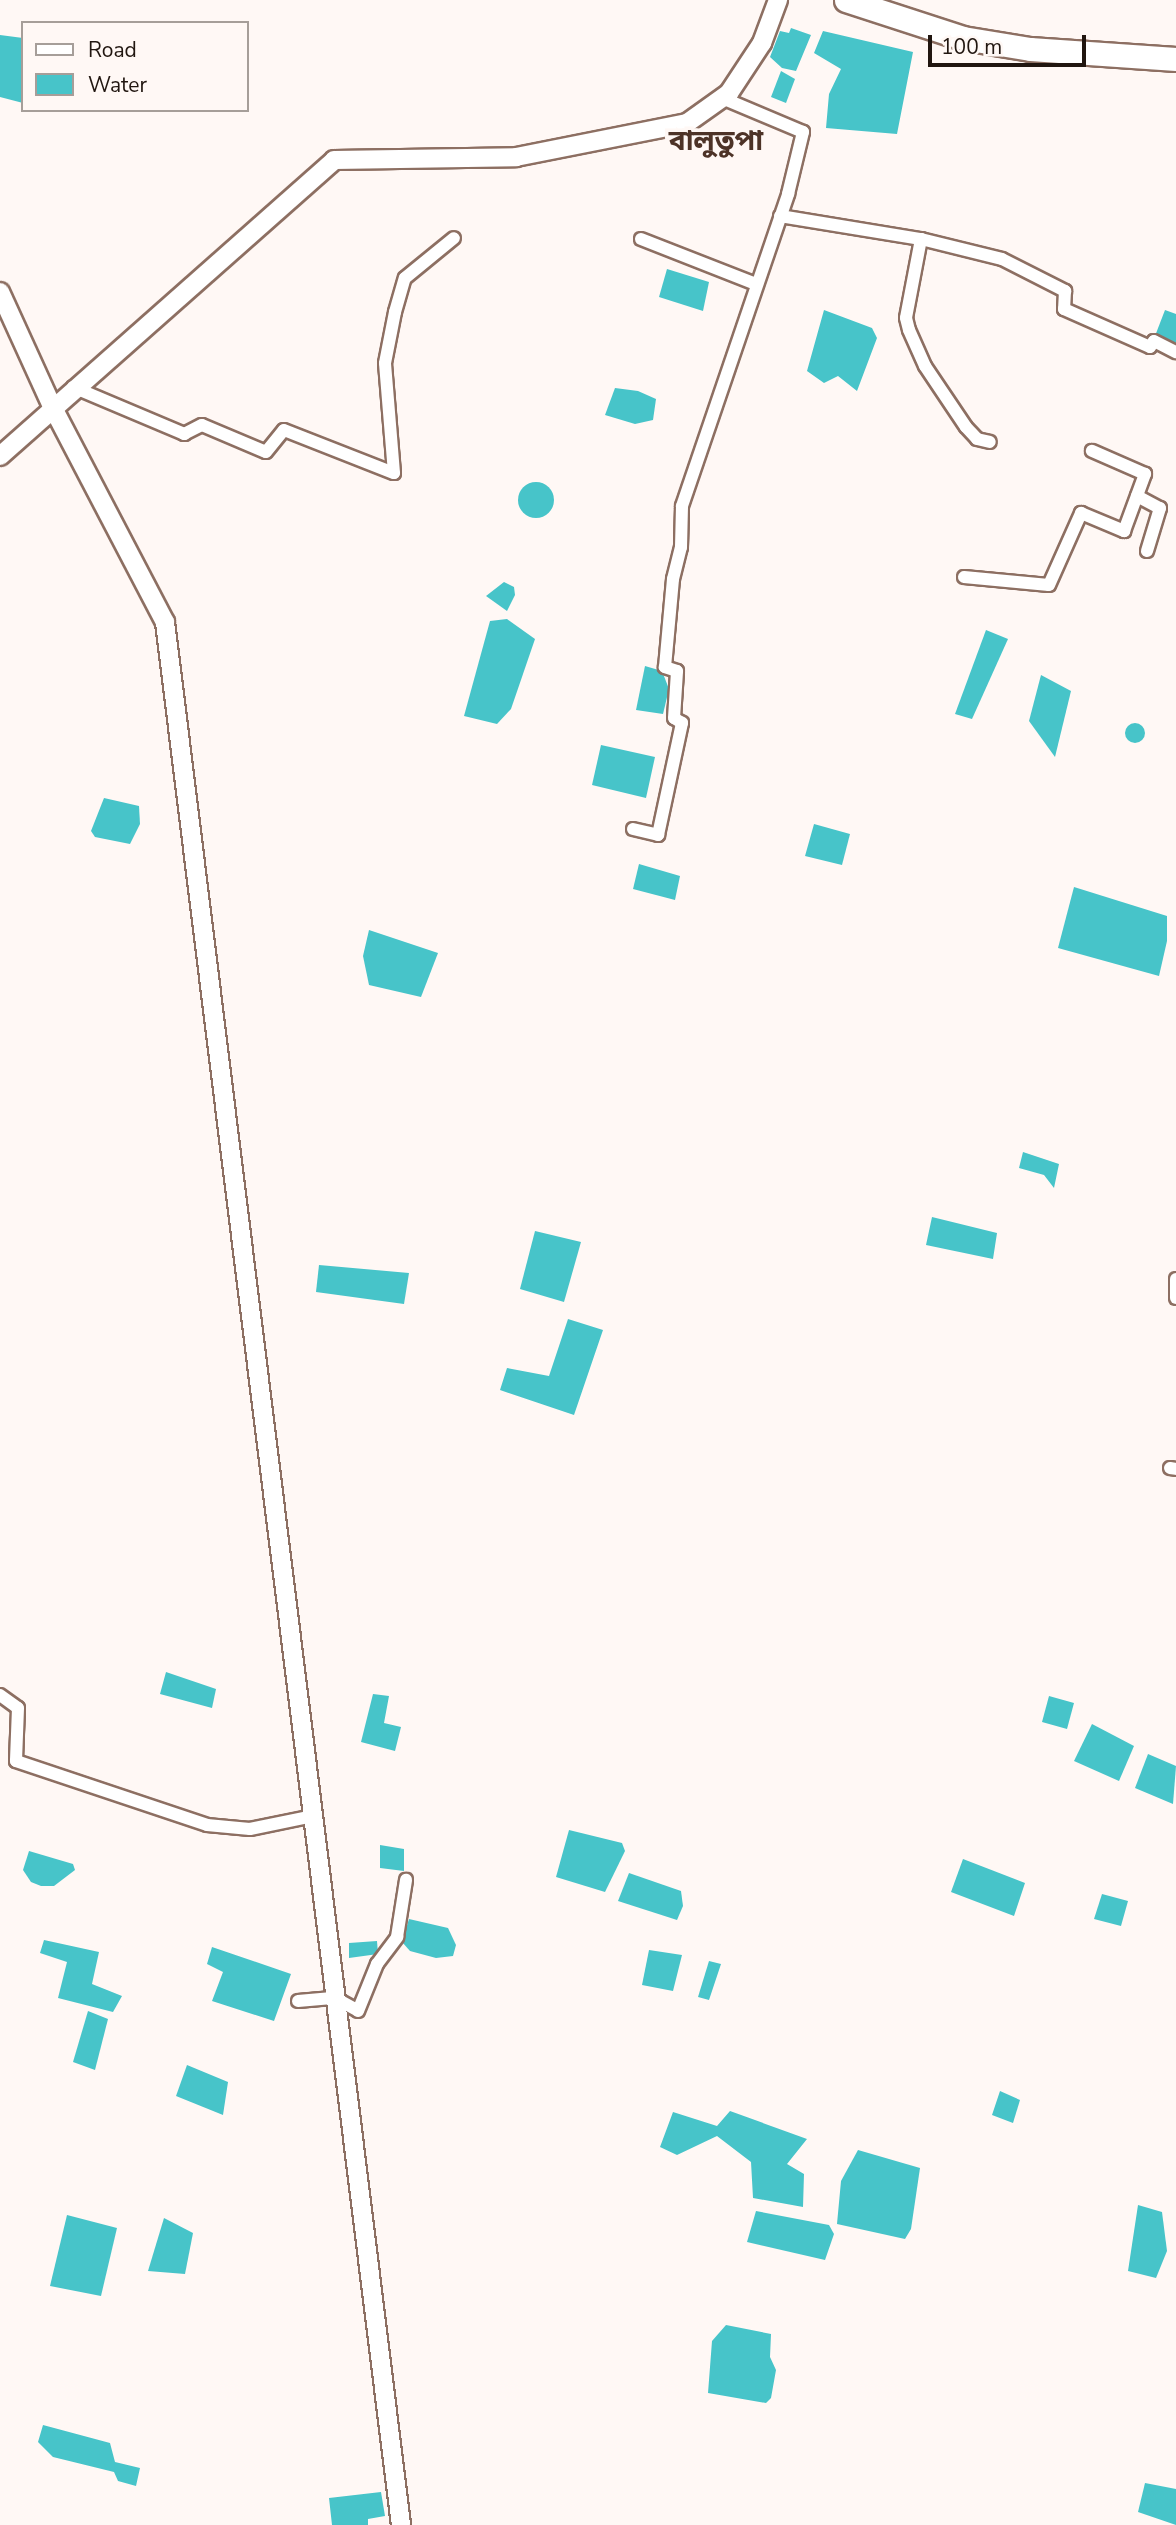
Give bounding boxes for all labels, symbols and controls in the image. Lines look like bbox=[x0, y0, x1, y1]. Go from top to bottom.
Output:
legend bbox=[21, 21, 248, 112]
scale bar bbox=[931, 21, 1088, 65]
text: 100 m bbox=[941, 33, 1002, 61]
text: Road bbox=[88, 36, 137, 64]
text: Water bbox=[88, 71, 147, 99]
district label: বালুতুপা bbox=[669, 124, 763, 158]

